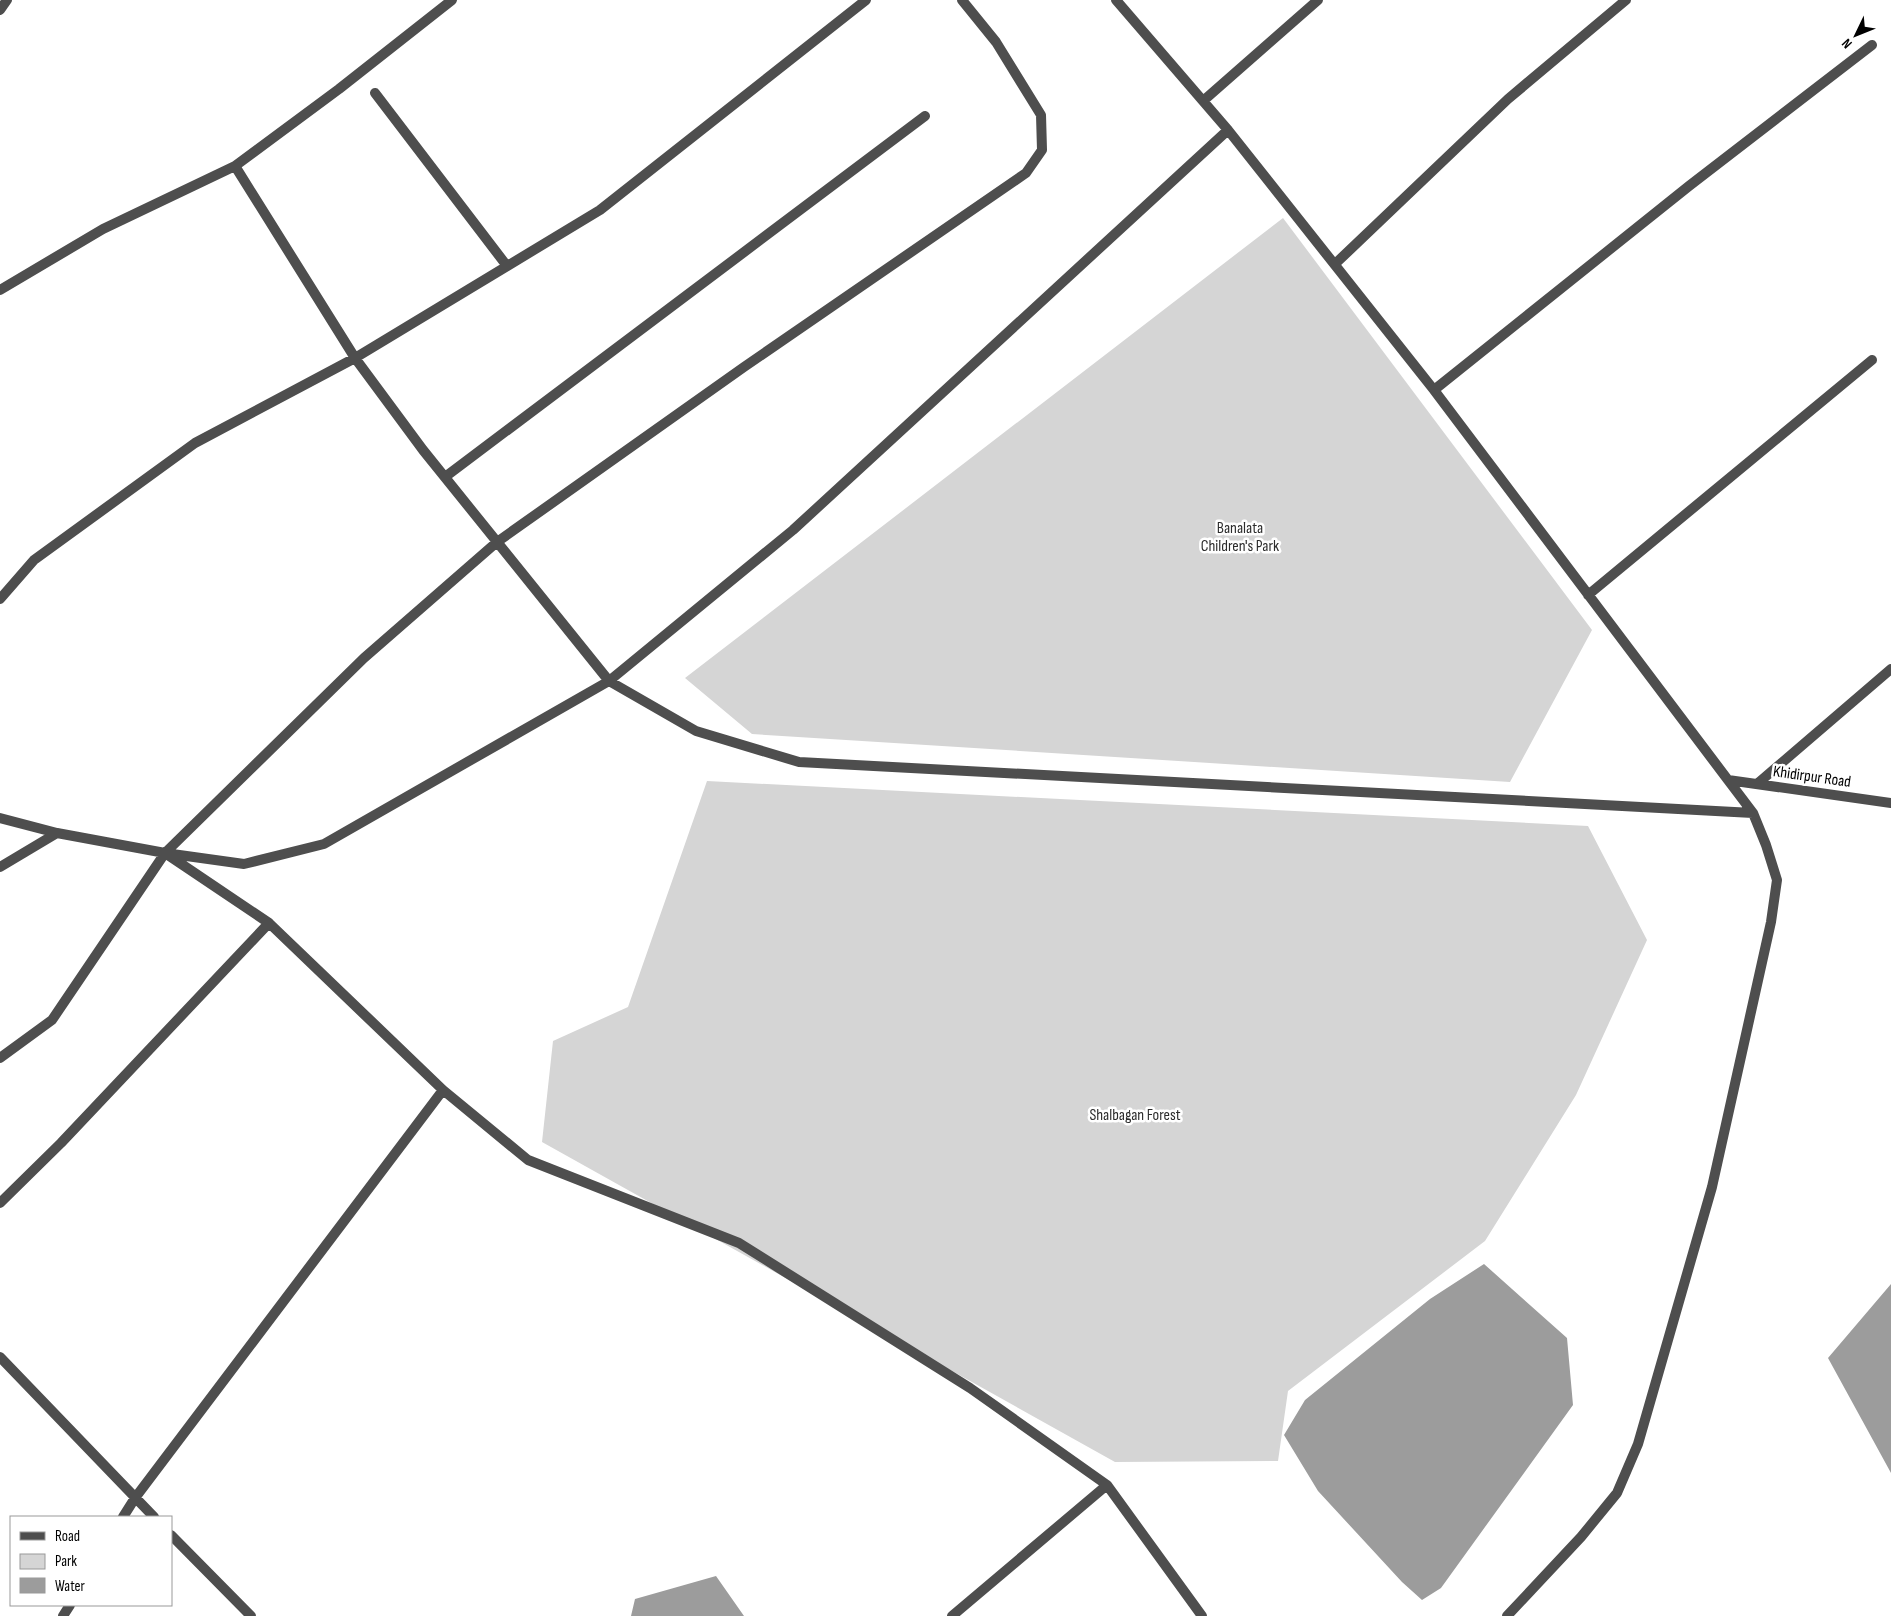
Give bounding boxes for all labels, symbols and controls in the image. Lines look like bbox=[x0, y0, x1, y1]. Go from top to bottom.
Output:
north arrow bbox=[1831, 10, 1881, 60]
text: N bbox=[1838, 35, 1856, 52]
park label: Banalata Children's Park bbox=[1201, 519, 1279, 556]
street label: Khidirpur Road bbox=[1772, 762, 1852, 792]
park label: Shalbagan Forest bbox=[1089, 1106, 1181, 1125]
legend bbox=[10, 1516, 172, 1606]
text: Road bbox=[55, 1527, 80, 1546]
text: Park bbox=[55, 1552, 77, 1571]
text: Water bbox=[55, 1577, 86, 1596]

